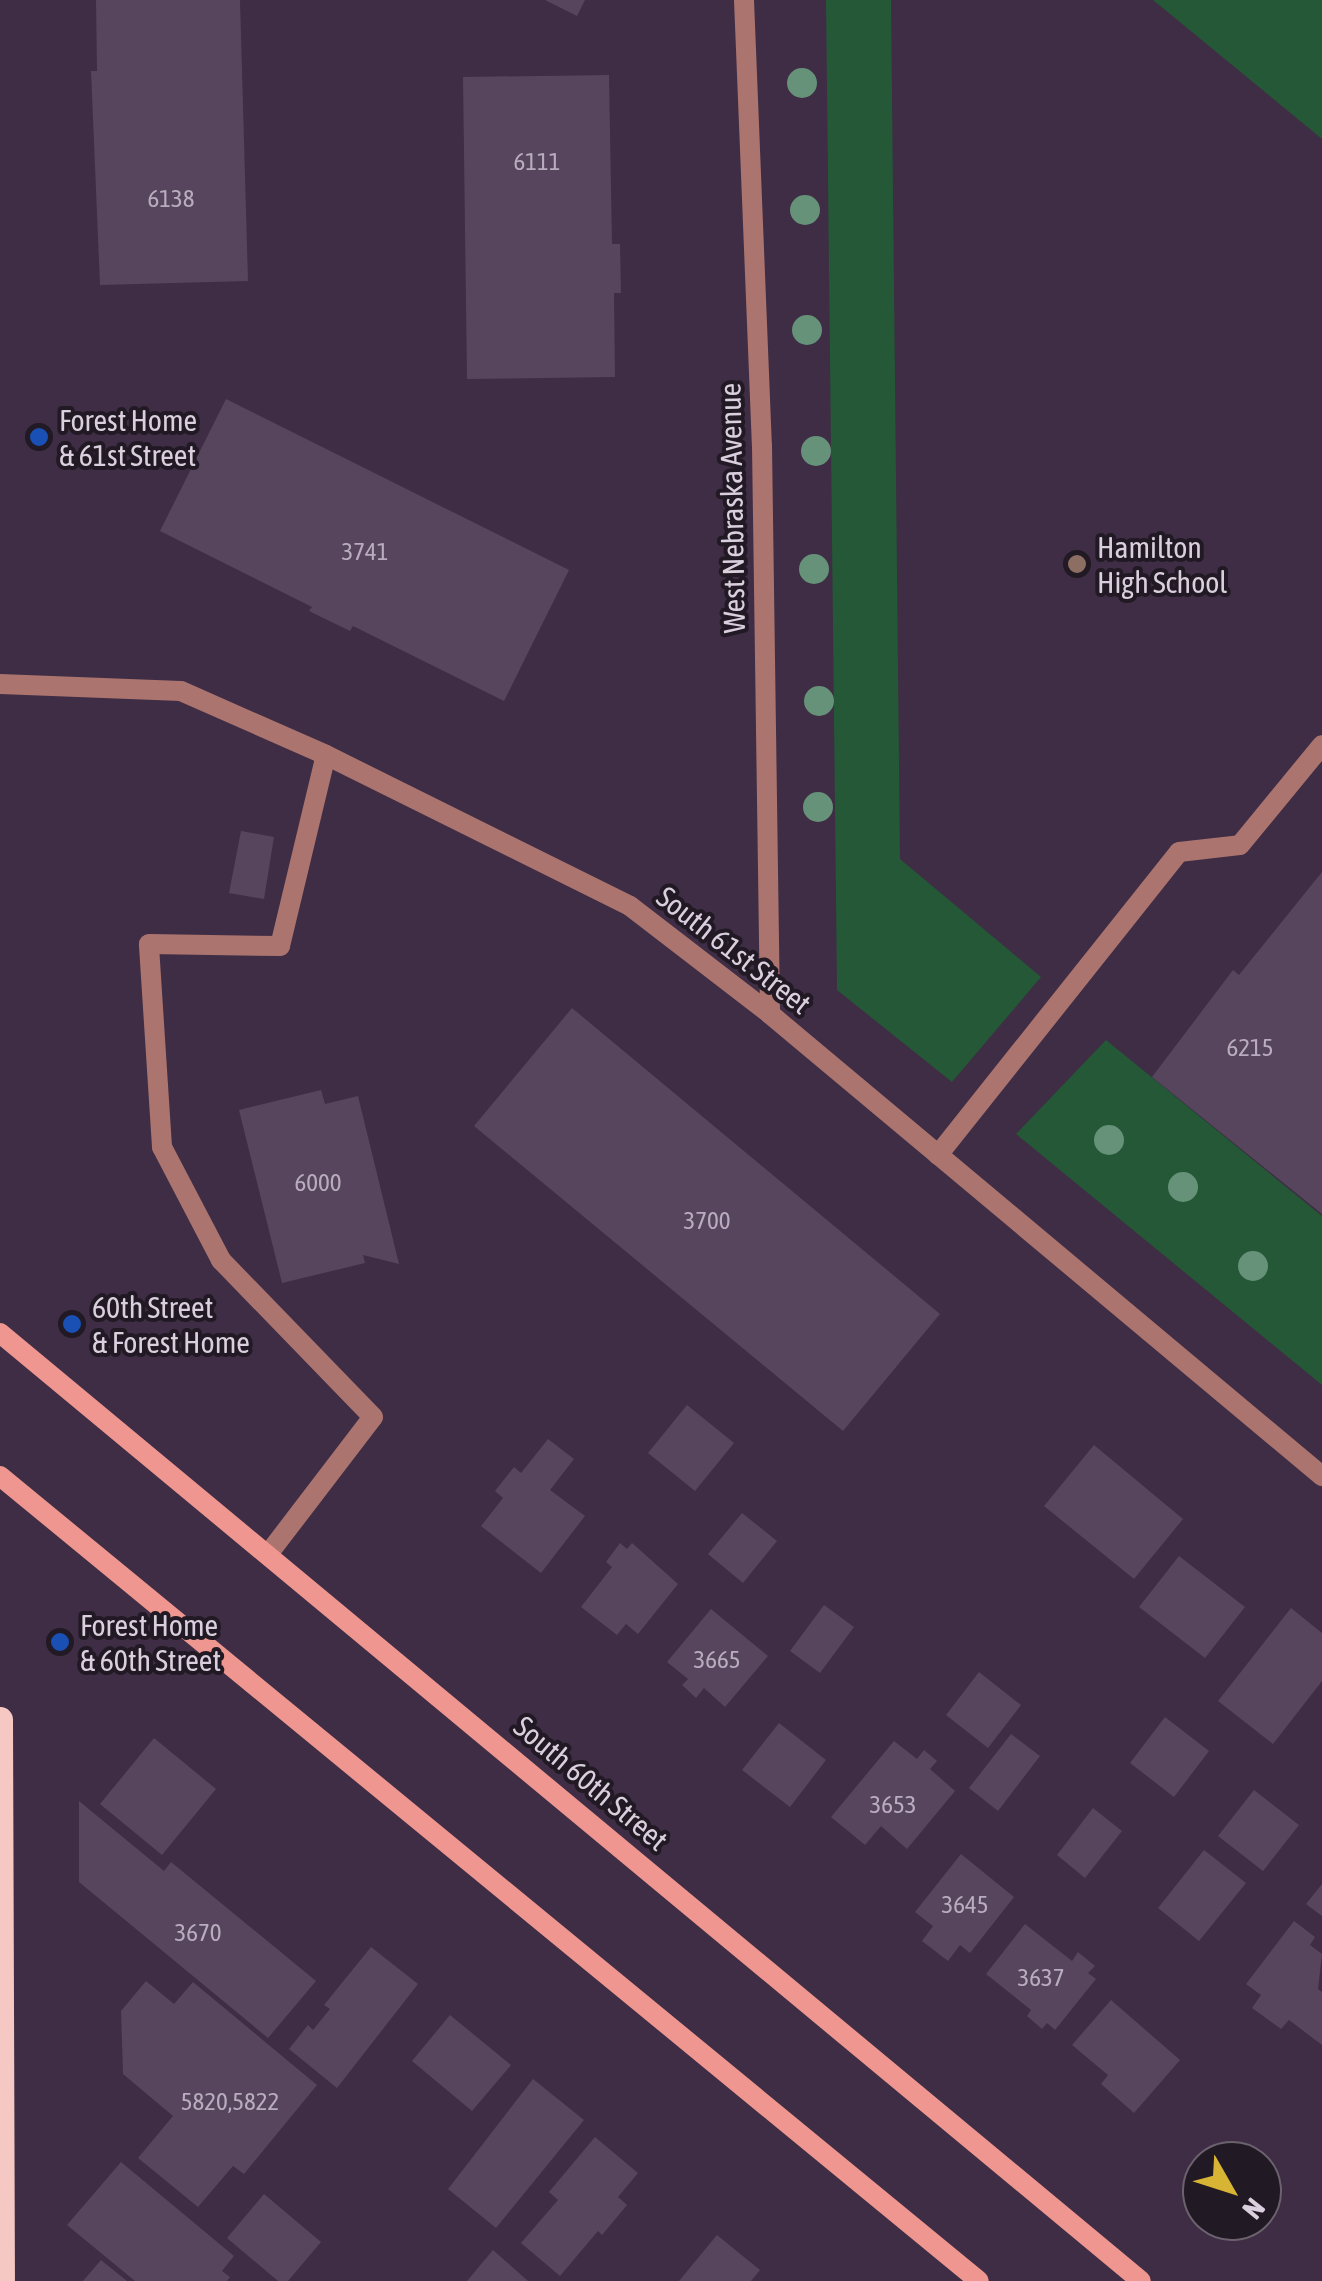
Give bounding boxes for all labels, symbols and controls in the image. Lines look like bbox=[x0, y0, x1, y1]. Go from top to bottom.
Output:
house number: 6111 bbox=[514, 146, 560, 176]
house number: 6138 bbox=[148, 183, 194, 213]
street label: West Nebraska Avenue bbox=[712, 382, 752, 634]
place label: Forest Home & 61st Street bbox=[59, 402, 197, 472]
marker: Forest Home & 61st Street bbox=[28, 426, 50, 448]
place label: Hamilton High School bbox=[1097, 529, 1227, 600]
house number: 3741 bbox=[342, 536, 388, 566]
marker: Hamilton High School bbox=[1066, 553, 1088, 575]
street label: South 61st Street bbox=[650, 879, 818, 1021]
house number: 6215 bbox=[1227, 1032, 1273, 1062]
house number: 6000 bbox=[295, 1167, 341, 1197]
house number: 3700 bbox=[684, 1205, 730, 1235]
place label: 60th Street & Forest Home bbox=[92, 1289, 250, 1360]
marker: 60th Street & Forest Home bbox=[61, 1313, 83, 1335]
place label: Forest Home & 60th Street bbox=[80, 1607, 221, 1678]
marker: Forest Home & 60th Street bbox=[49, 1631, 71, 1653]
house number: 3665 bbox=[694, 1644, 740, 1674]
street label: South 60th Street bbox=[507, 1708, 675, 1858]
house number: 3653 bbox=[870, 1789, 916, 1819]
house number: 3645 bbox=[942, 1889, 988, 1919]
house number: 3670 bbox=[175, 1917, 221, 1947]
house number: 3637 bbox=[1018, 1962, 1064, 1992]
house number: 5820,5822 bbox=[181, 2086, 279, 2116]
north arrow bbox=[1182, 2141, 1282, 2241]
text: N bbox=[1236, 2192, 1271, 2225]

